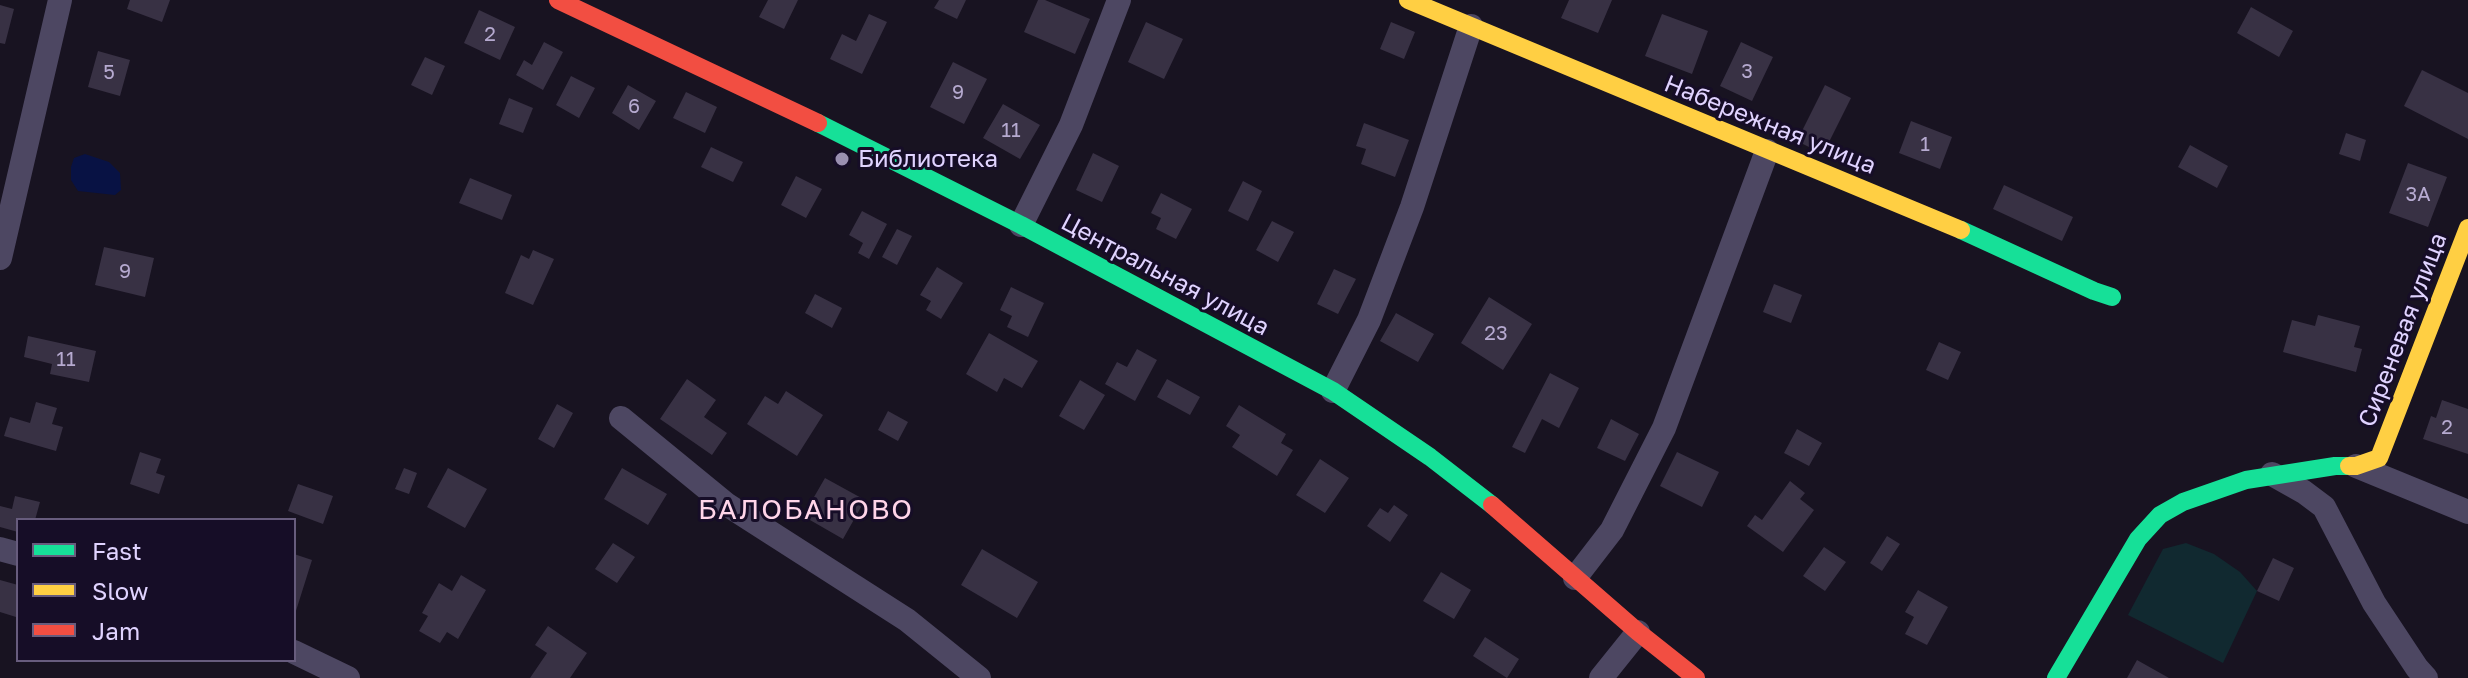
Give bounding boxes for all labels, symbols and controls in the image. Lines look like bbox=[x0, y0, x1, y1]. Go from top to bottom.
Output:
house number: 2 bbox=[484, 23, 496, 47]
house number: 3 bbox=[1741, 60, 1753, 84]
house number: 5 bbox=[103, 61, 115, 85]
street label: Набережная улица bbox=[1660, 69, 1880, 181]
house number: 9 bbox=[952, 81, 964, 105]
house number: 6 bbox=[628, 95, 640, 119]
house number: 11 bbox=[1001, 119, 1021, 143]
house number: 1 bbox=[1920, 133, 1930, 157]
place label: Библиотека bbox=[858, 145, 998, 173]
marker: Библиотека bbox=[833, 150, 851, 168]
house number: 3А bbox=[2405, 183, 2431, 207]
street label: Центральная улица bbox=[1056, 208, 1274, 342]
street label: Сиреневая улица bbox=[2353, 229, 2453, 431]
house number: 9 bbox=[119, 260, 131, 284]
house number: 23 bbox=[1484, 322, 1508, 346]
house number: 11 bbox=[56, 348, 76, 372]
house number: 2 bbox=[2441, 416, 2453, 440]
district label: БАЛОБАНОВО bbox=[698, 493, 914, 527]
legend bbox=[16, 518, 296, 662]
text: Fast bbox=[92, 536, 142, 565]
text: Slow bbox=[92, 576, 148, 605]
text: Jam bbox=[92, 616, 140, 645]

